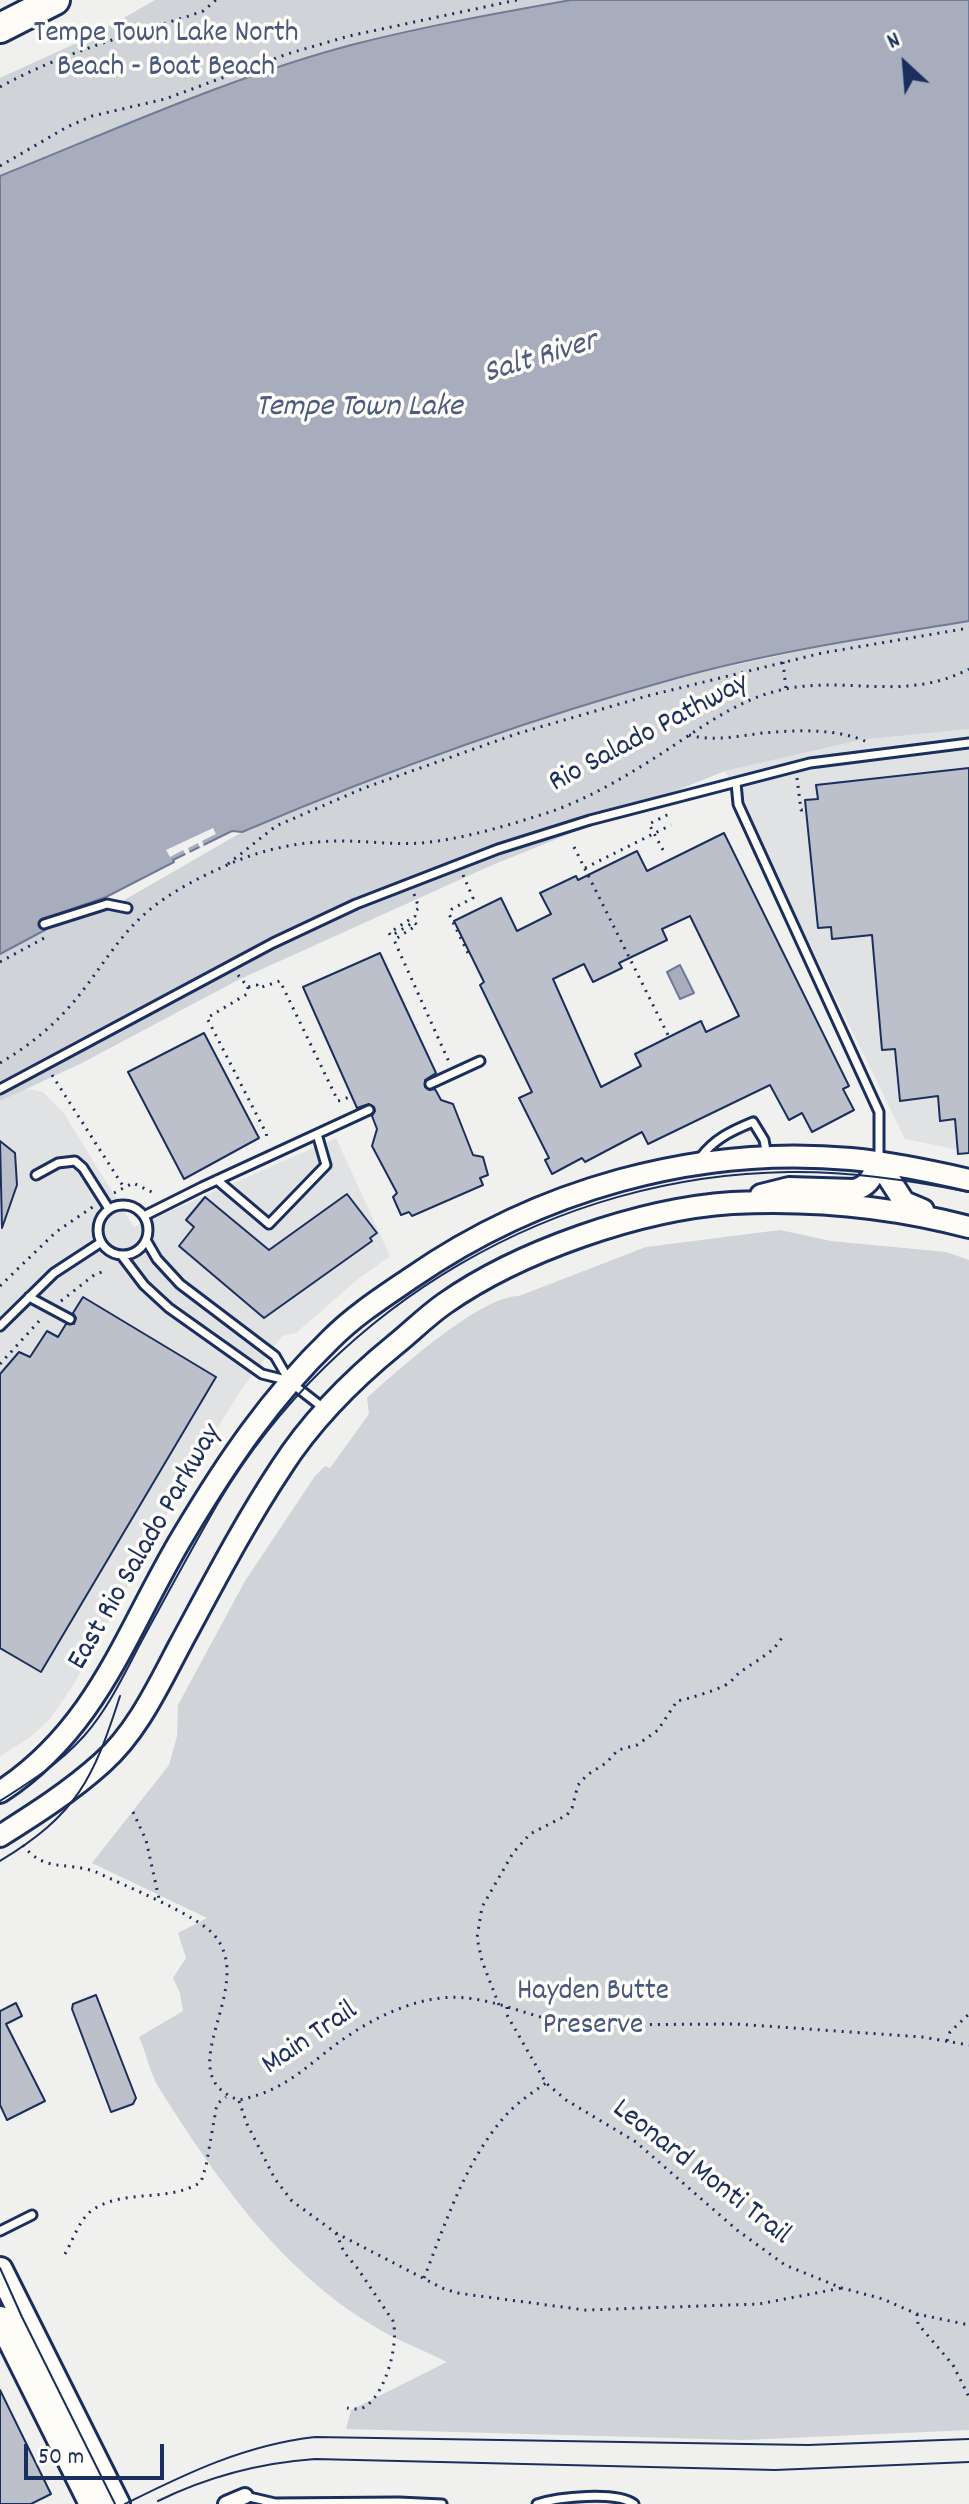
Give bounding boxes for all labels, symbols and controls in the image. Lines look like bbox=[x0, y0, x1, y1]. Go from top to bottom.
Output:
park label: Tempe Town Lake North Beach - Boat Beach bbox=[33, 18, 299, 88]
north arrow bbox=[865, 24, 945, 104]
text: N bbox=[883, 26, 906, 58]
water label: Salt River bbox=[480, 325, 602, 395]
water label: Tempe Town Lake bbox=[255, 391, 463, 429]
street label: Rio Salado Pathway bbox=[544, 667, 756, 803]
street label: East Rio Salado Parkway bbox=[62, 1419, 232, 1677]
park label: Hayden Butte Preserve bbox=[517, 1976, 669, 2046]
street label: Main Trail bbox=[256, 1995, 366, 2085]
street label: Leonard Monti Trail bbox=[603, 2093, 797, 2255]
scale bar bbox=[28, 2428, 168, 2478]
text: 50 m bbox=[38, 2441, 84, 2475]

